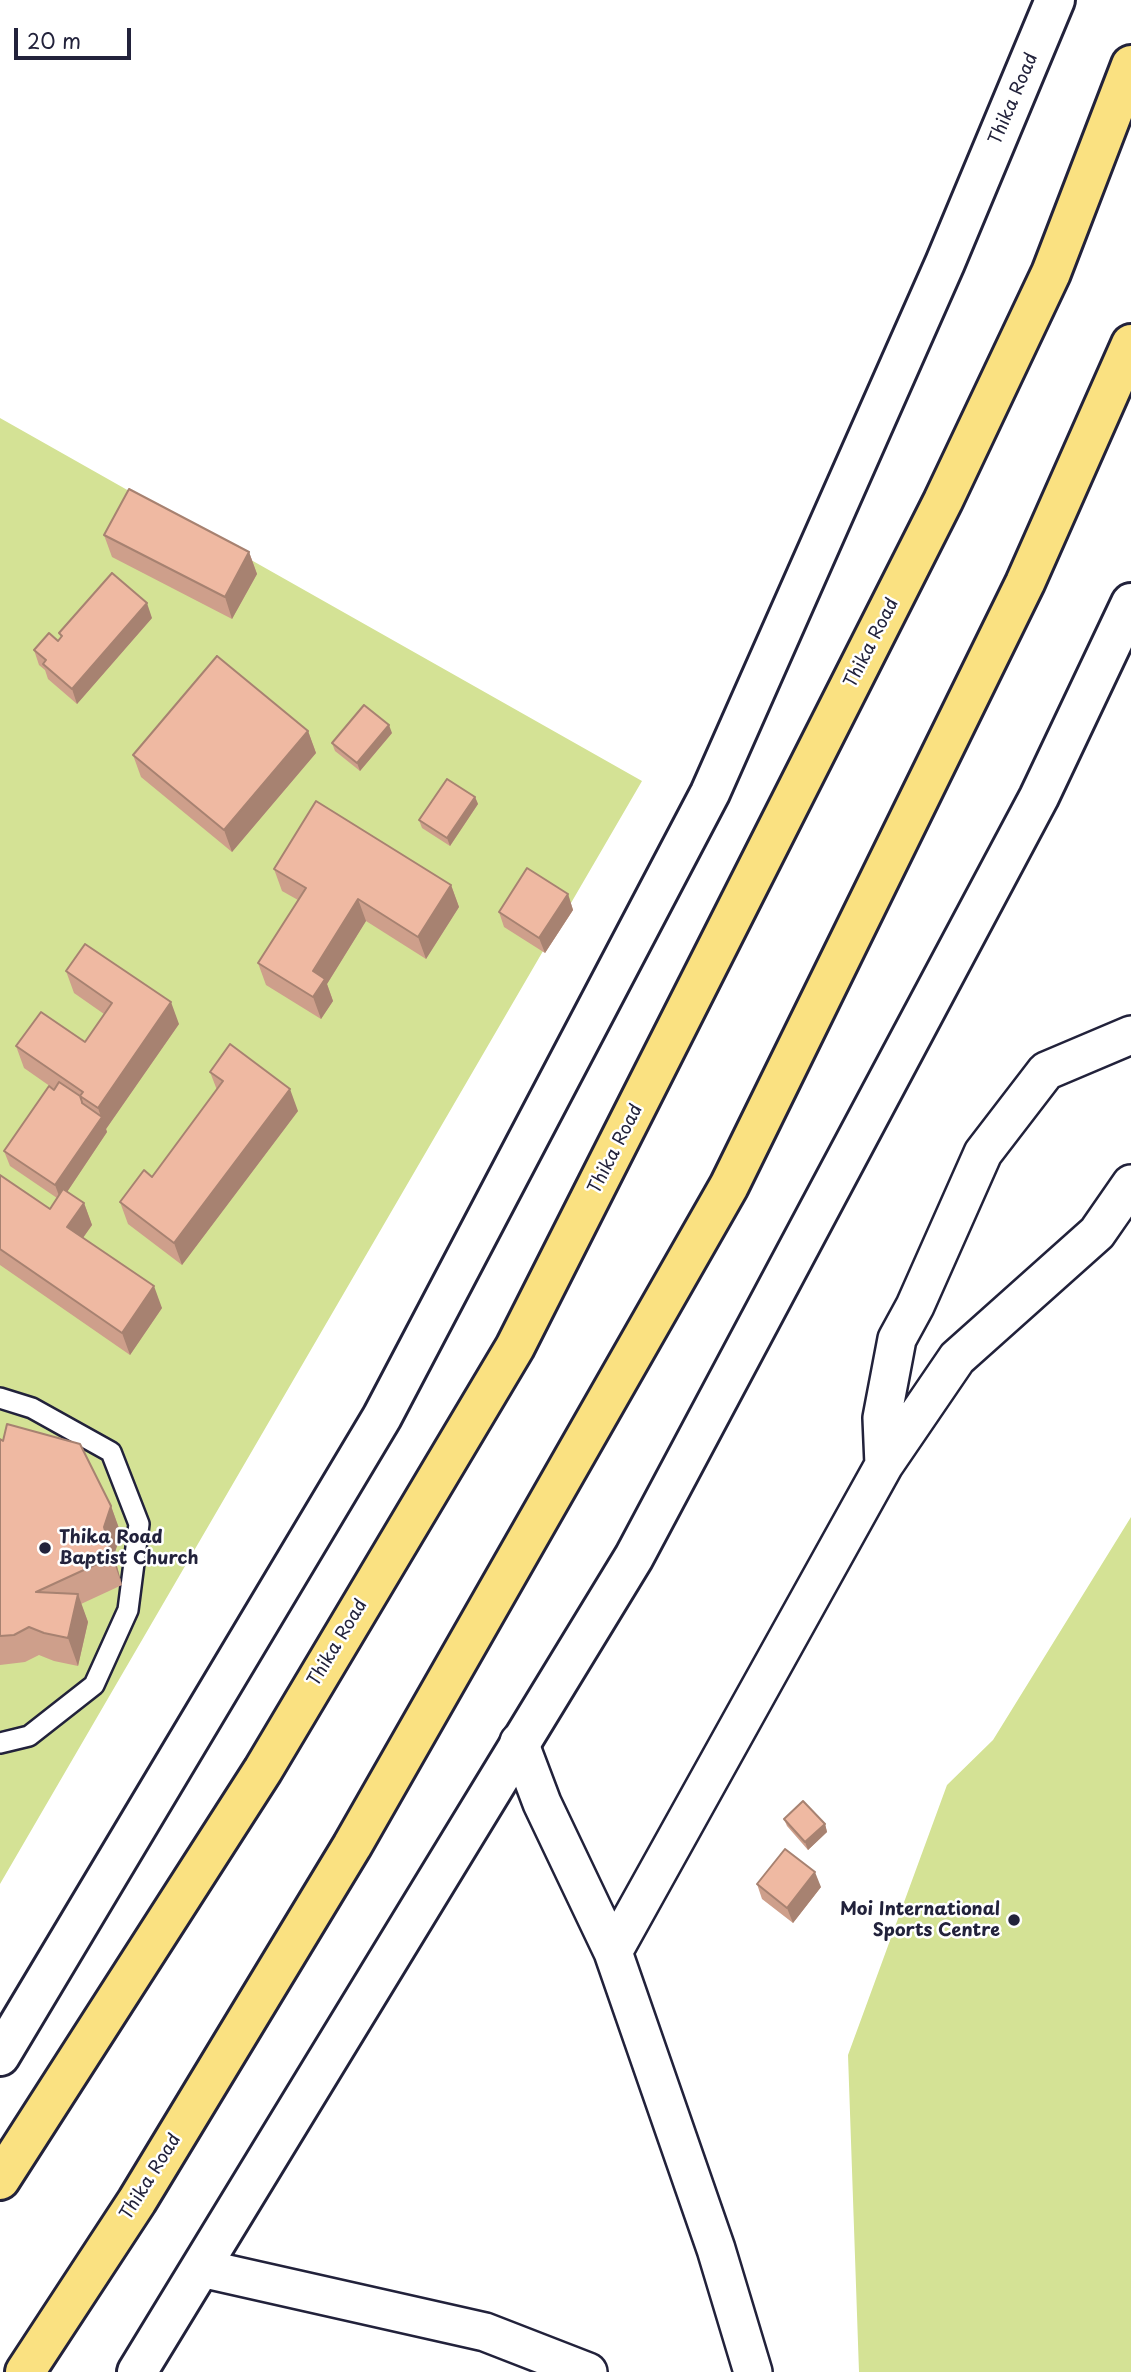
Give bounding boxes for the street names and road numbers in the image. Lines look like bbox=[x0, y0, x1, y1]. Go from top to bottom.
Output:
street label: Thika Road bbox=[985, 50, 1043, 148]
street label: Thika Road bbox=[840, 595, 904, 691]
street label: Thika Road bbox=[584, 1101, 648, 1197]
street label: Thika Road bbox=[304, 1596, 372, 1690]
street label: Thika Road bbox=[116, 2130, 186, 2224]

